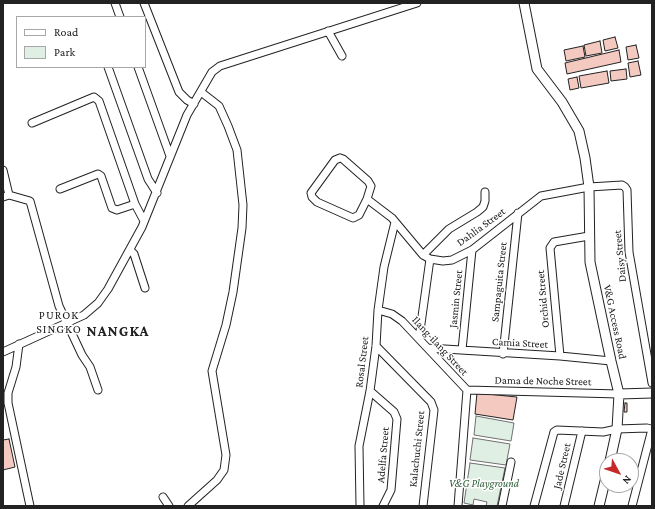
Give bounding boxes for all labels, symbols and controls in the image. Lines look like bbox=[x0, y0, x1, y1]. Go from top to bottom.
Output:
legend bbox=[16, 16, 146, 68]
text: Road bbox=[54, 25, 78, 39]
text: Park bbox=[54, 45, 75, 59]
street label: Dahlia Street bbox=[454, 205, 508, 249]
street label: Daisy Street bbox=[611, 229, 629, 283]
street label: Sampaguita Street bbox=[488, 241, 510, 323]
street label: Jasmin Street bbox=[446, 269, 466, 329]
street label: Orchid Street bbox=[534, 270, 552, 328]
street label: V&G Access Road bbox=[601, 284, 629, 360]
district label: PUROK SINGKO bbox=[36, 308, 82, 336]
street label: Ilang-ilang Street bbox=[409, 314, 471, 378]
district label: NANGKA bbox=[86, 322, 150, 340]
street label: Camia Street bbox=[492, 335, 548, 351]
street label: Rosal Street bbox=[352, 336, 372, 388]
street label: Dama de Noche Street bbox=[494, 374, 592, 388]
street label: Kalachuchi Street bbox=[406, 410, 428, 488]
street label: Adelfa Street bbox=[374, 427, 392, 483]
street label: Jade Street bbox=[550, 442, 574, 490]
north arrow bbox=[599, 453, 639, 493]
text: N bbox=[620, 473, 634, 487]
park label: V&G Playground bbox=[449, 477, 519, 491]

